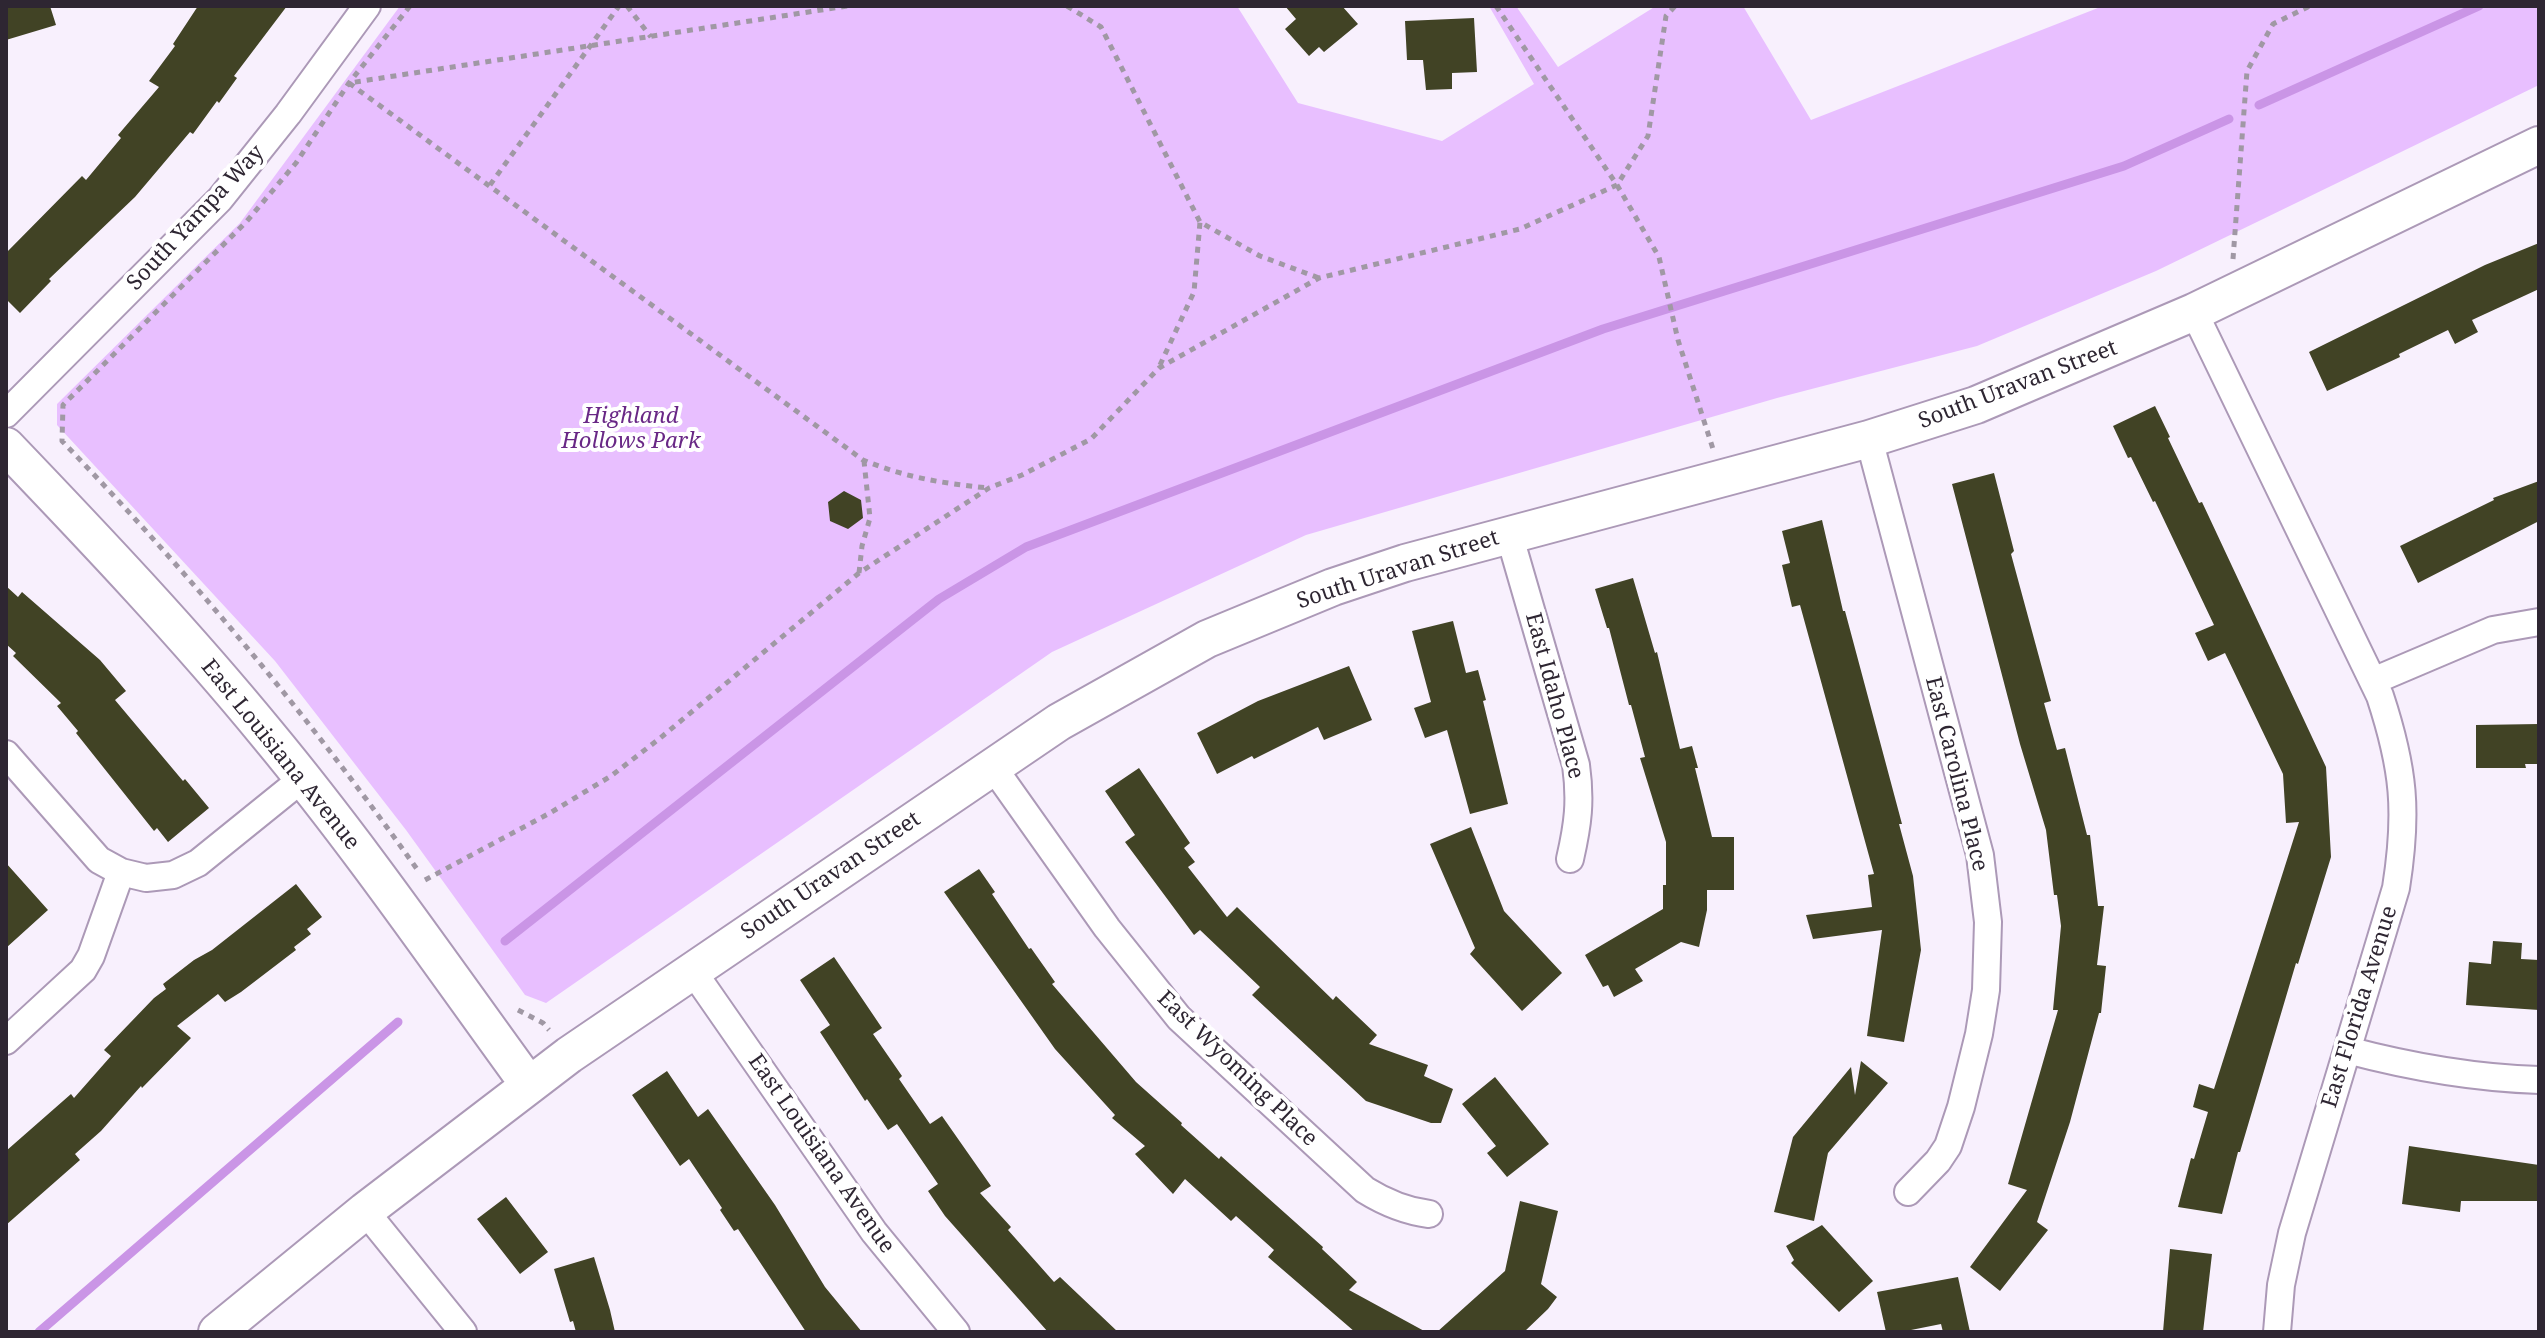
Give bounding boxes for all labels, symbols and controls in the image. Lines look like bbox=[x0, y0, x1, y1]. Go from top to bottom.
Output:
street label: South Yampa Way bbox=[122, 140, 270, 296]
street label: South Uravan Street bbox=[1915, 335, 2121, 435]
park label: Highland Hollows Park bbox=[561, 404, 701, 456]
street label: South Uravan Street bbox=[1294, 525, 1502, 615]
street label: East Idaho Place bbox=[1519, 610, 1589, 782]
street label: East Louisiana Avenue bbox=[195, 655, 365, 855]
street label: East Carolina Place bbox=[1919, 674, 1993, 874]
street label: South Uravan Street bbox=[736, 806, 926, 946]
street label: East Florida Avenue bbox=[2317, 903, 2403, 1111]
street label: East Wyoming Place bbox=[1151, 986, 1323, 1152]
street label: East Louisiana Avenue bbox=[742, 1049, 900, 1259]

